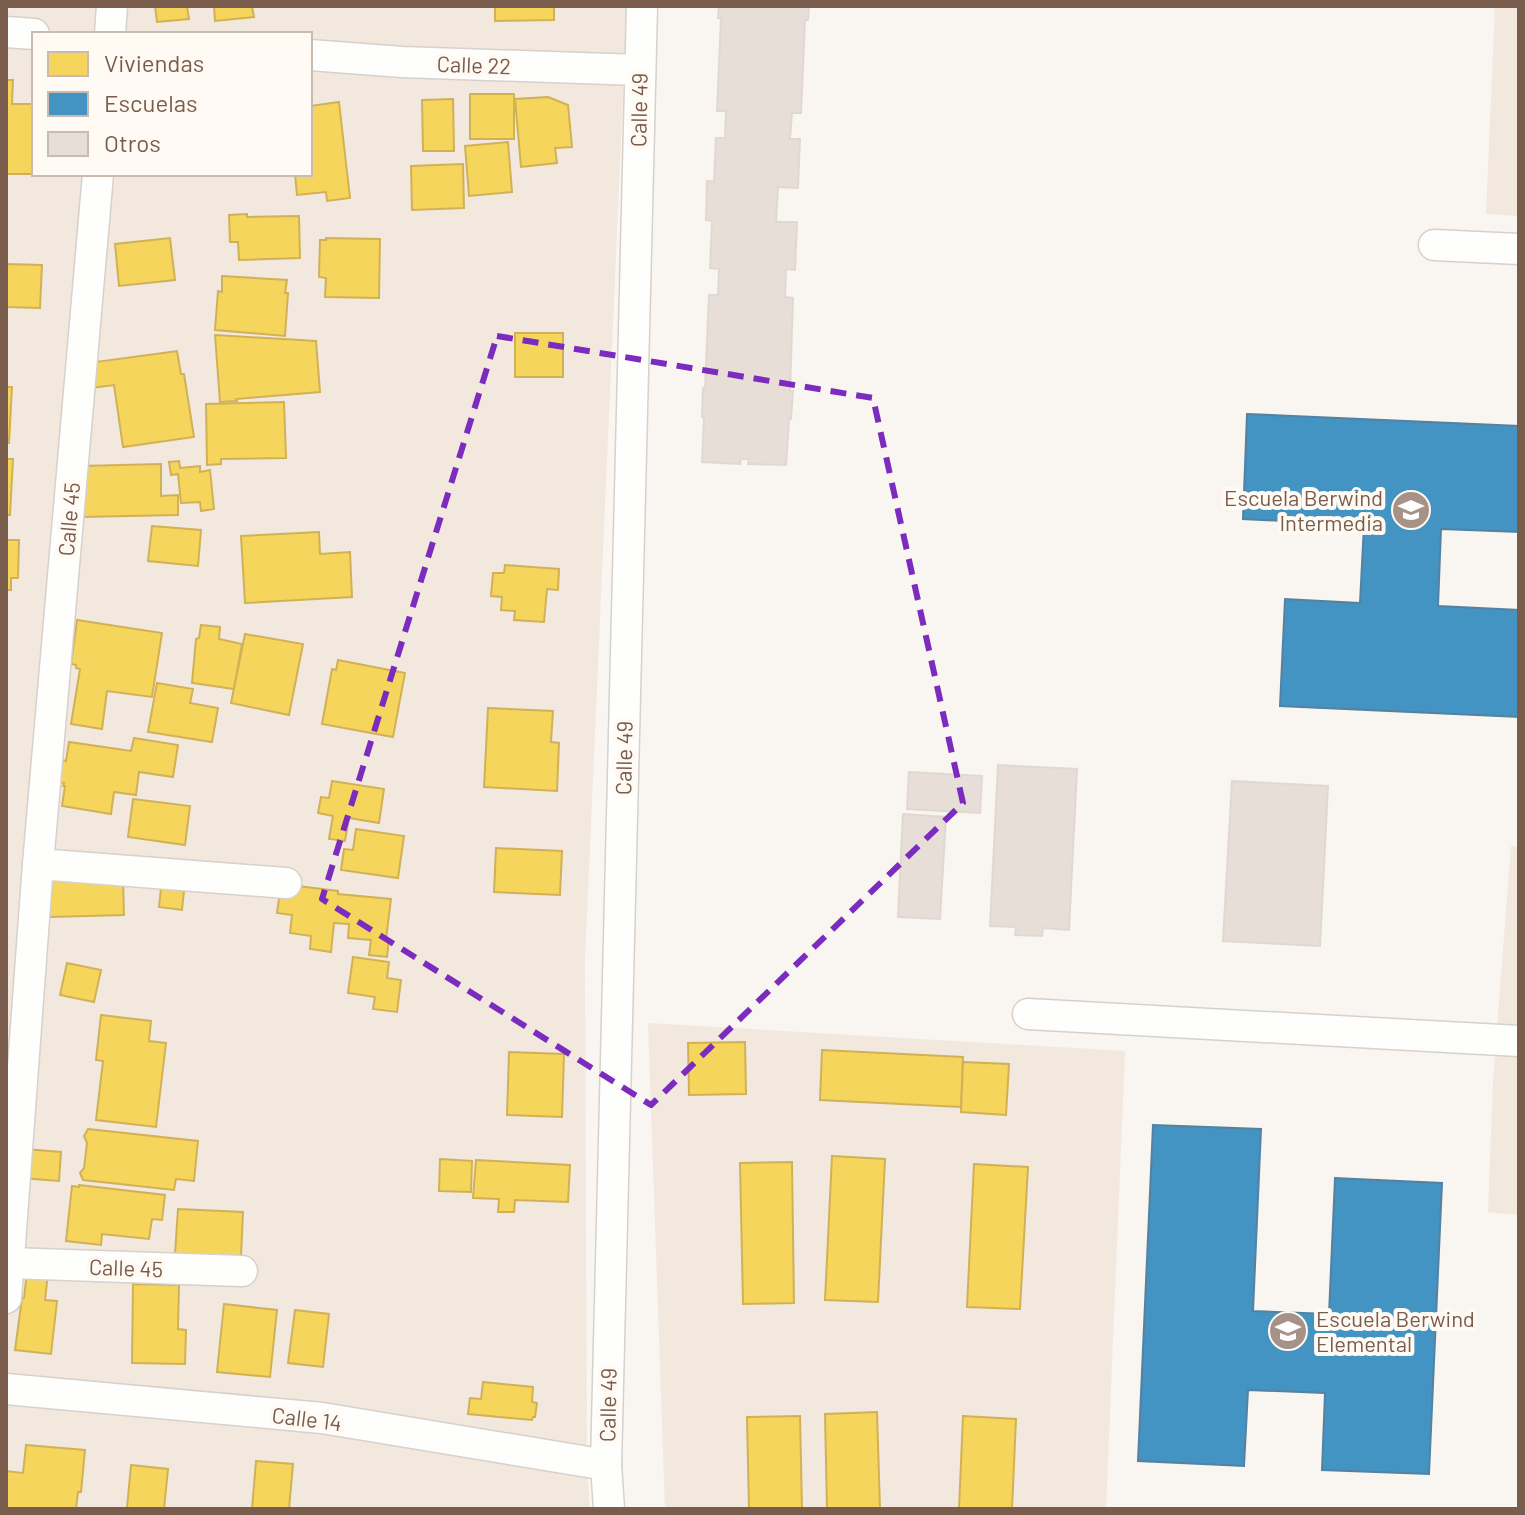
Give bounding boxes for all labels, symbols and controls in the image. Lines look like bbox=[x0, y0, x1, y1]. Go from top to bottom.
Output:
legend bbox=[32, 32, 312, 176]
text: Viviendas bbox=[104, 48, 204, 77]
street label: Calle 22 bbox=[436, 50, 512, 78]
street label: Calle 49 bbox=[624, 73, 652, 147]
text: Escuelas bbox=[104, 88, 198, 117]
text: Otros bbox=[104, 128, 161, 157]
street label: Calle 45 bbox=[52, 481, 84, 557]
place label: Escuela Berwind Intermedia bbox=[1224, 484, 1383, 535]
school or university icon: Escuela Berwind Intermedia bbox=[1390, 489, 1432, 531]
street label: Calle 49 bbox=[609, 721, 637, 795]
street label: Calle 45 bbox=[89, 1253, 163, 1281]
place label: Escuela Berwind Elemental bbox=[1316, 1305, 1475, 1356]
school or university icon: Escuela Berwind Elemental bbox=[1267, 1310, 1309, 1352]
street label: Calle 49 bbox=[593, 1368, 621, 1442]
street label: Calle 14 bbox=[270, 1401, 344, 1435]

